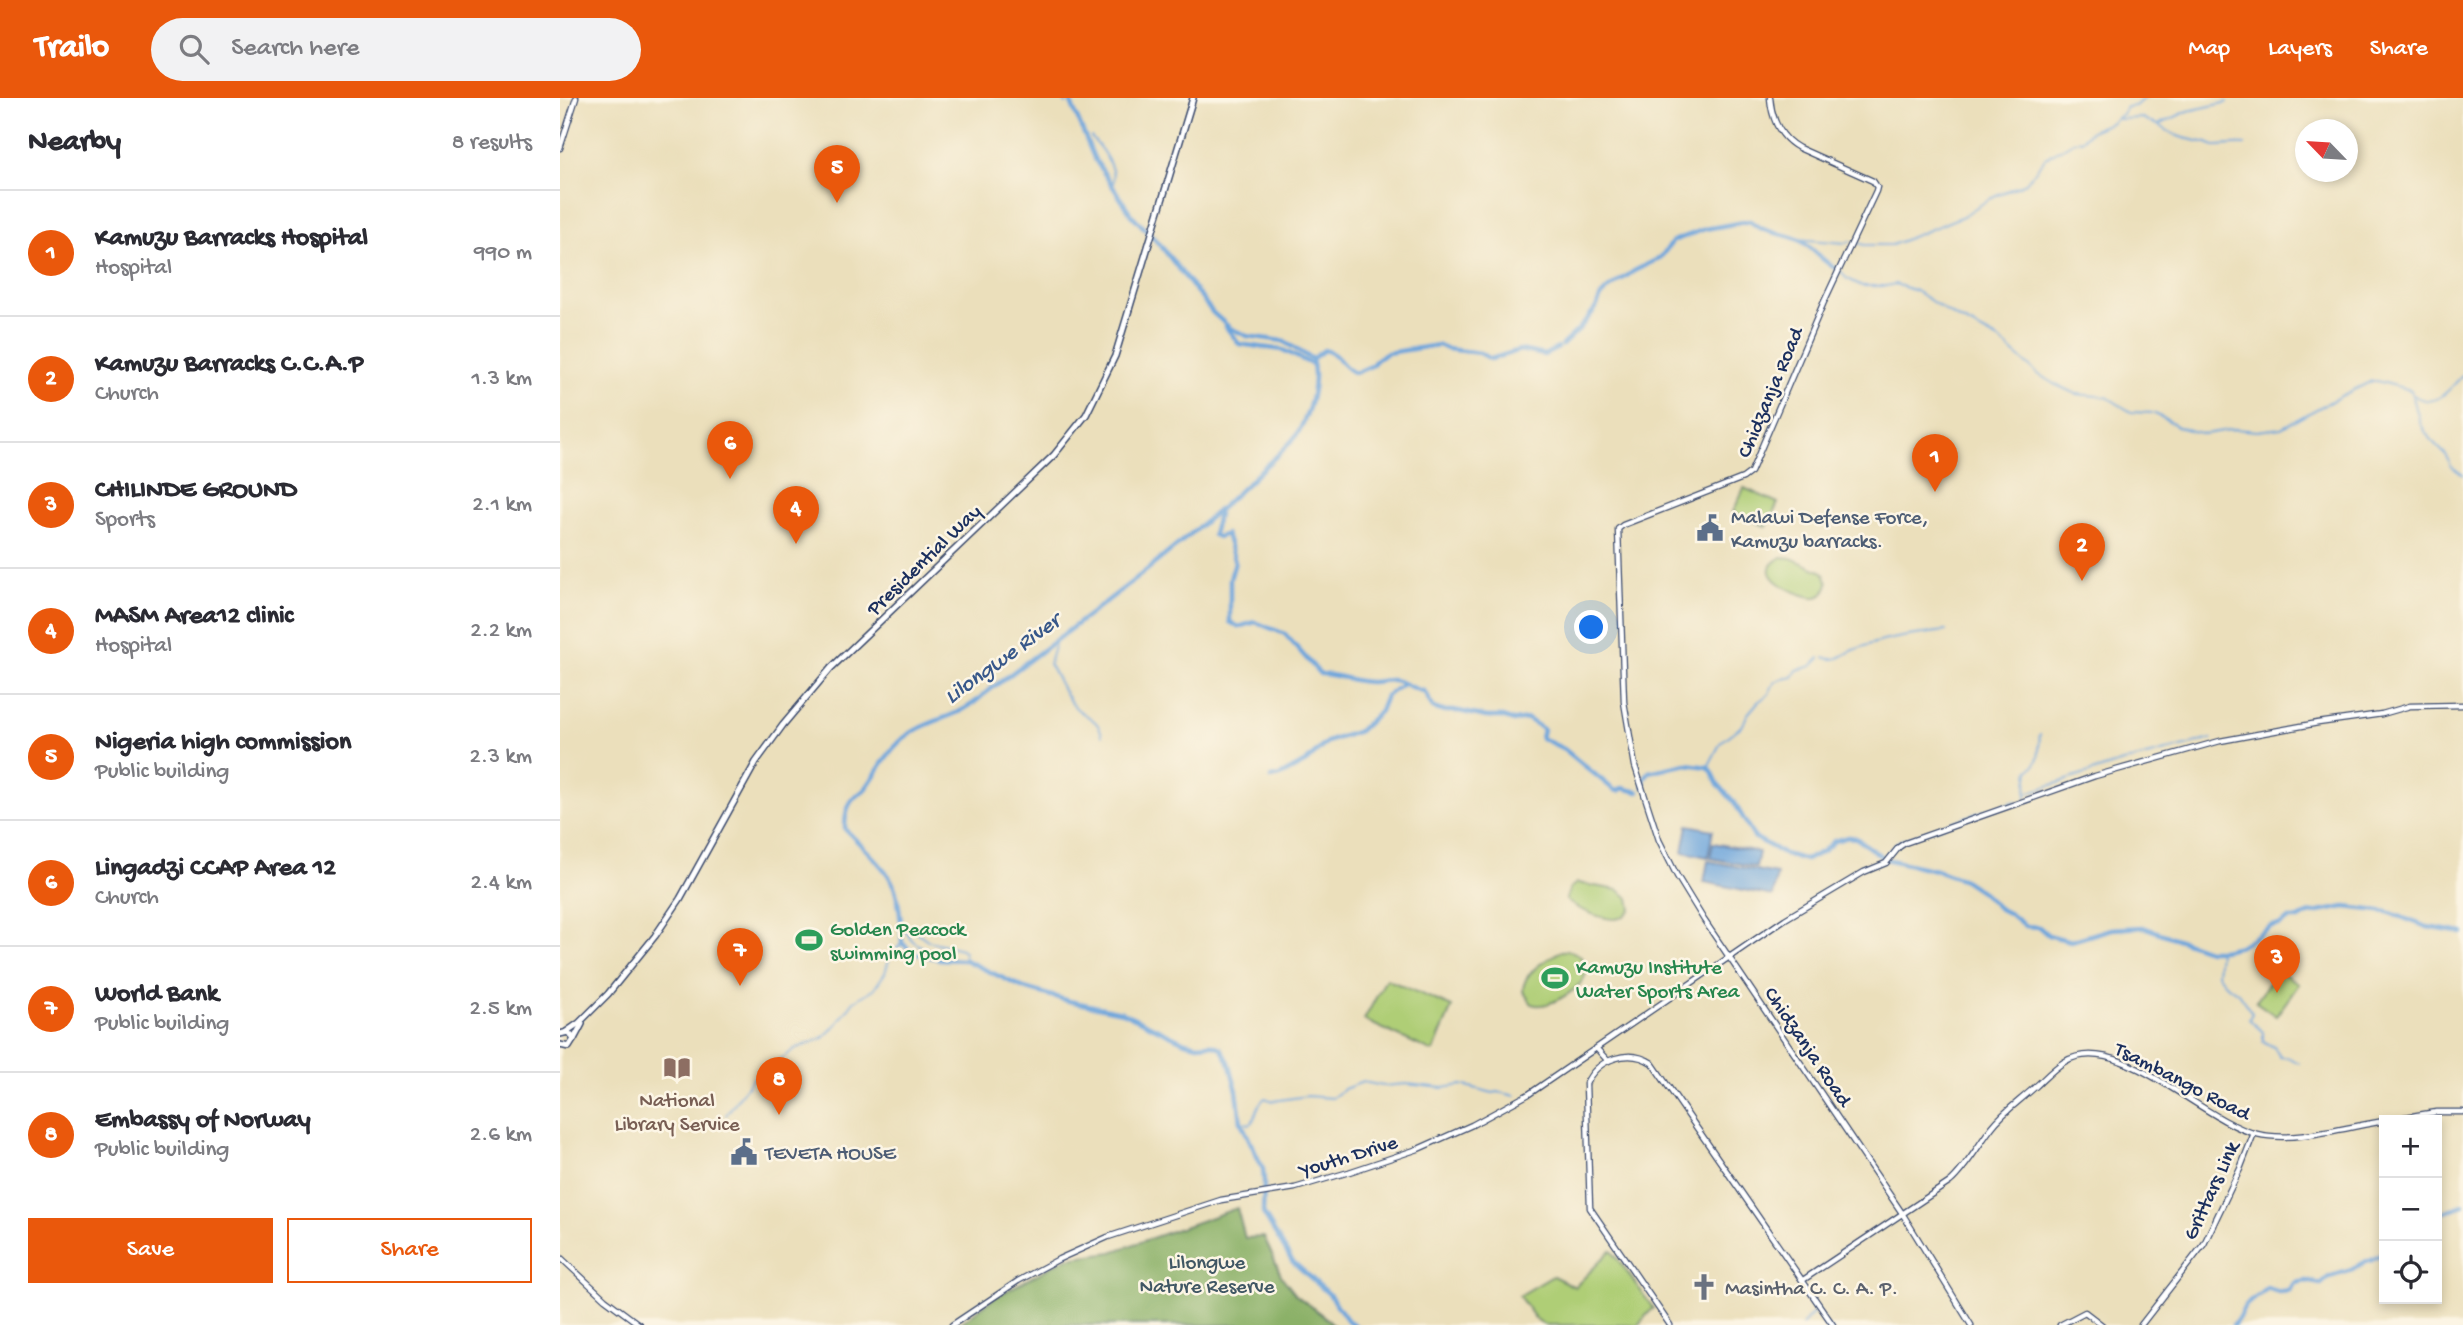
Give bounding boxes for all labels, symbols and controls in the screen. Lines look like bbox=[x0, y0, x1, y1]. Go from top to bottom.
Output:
search box bbox=[151, 18, 641, 81]
text: Trailo bbox=[35, 30, 109, 68]
icon: search bbox=[175, 30, 213, 68]
text: Search here bbox=[231, 34, 359, 65]
text: Map bbox=[2188, 35, 2230, 64]
text: Layers bbox=[2268, 35, 2332, 64]
text: Share bbox=[2370, 35, 2428, 64]
north arrow bbox=[2295, 119, 2358, 182]
text: Nearby bbox=[28, 126, 121, 161]
text: 8 results bbox=[452, 130, 532, 157]
pin: 5 bbox=[814, 145, 860, 203]
text: Kamuzu Barracks Hospital bbox=[95, 224, 368, 255]
text: 1 bbox=[46, 240, 56, 267]
text: 990 m bbox=[474, 240, 532, 267]
text: Hospital bbox=[95, 255, 172, 282]
street label: Chidzanja Road bbox=[1734, 323, 1812, 462]
text: Kamuzu Barracks C.C.A.P bbox=[95, 350, 363, 381]
text: 2 bbox=[45, 366, 57, 393]
text: 1.3 km bbox=[472, 366, 532, 393]
text: Church bbox=[95, 381, 159, 408]
pin: 6 bbox=[707, 421, 753, 479]
pin: 1 bbox=[1912, 434, 1958, 492]
text: CHILINDE GROUND bbox=[95, 476, 297, 507]
pin: 4 bbox=[773, 486, 819, 544]
text: 3 bbox=[45, 492, 57, 519]
text: 2.1 km bbox=[472, 492, 532, 519]
street label: Presidential Way bbox=[862, 501, 988, 623]
text: Sports bbox=[95, 507, 155, 534]
place label: Malawi Defense Force, Kamuzu barracks. bbox=[1731, 507, 1928, 556]
public building icon: Malawi Defense Force, Kamuzu barracks. bbox=[1695, 513, 1725, 543]
pin: 2 bbox=[2059, 523, 2105, 581]
text: MASM Area12 clinic bbox=[95, 602, 293, 633]
water label: Lilongwe River bbox=[940, 606, 1070, 711]
your location bbox=[1574, 610, 1608, 644]
text: 4 bbox=[46, 618, 56, 645]
text: 2.2 km bbox=[470, 618, 532, 645]
text: Hospital bbox=[95, 633, 172, 660]
text: Nigeria high commission bbox=[95, 728, 351, 759]
text: 5 bbox=[45, 744, 57, 771]
text: 2.3 km bbox=[470, 744, 532, 771]
text: Public building bbox=[95, 759, 229, 786]
text: Lingadzi CCAP Area 12 bbox=[95, 854, 336, 885]
text: 6 bbox=[45, 870, 57, 897]
text: 2.4 km bbox=[471, 870, 532, 897]
text: Church bbox=[95, 885, 159, 912]
place label: Golden Peacock swimming pool bbox=[830, 919, 968, 968]
sports icon: Golden Peacock swimming pool bbox=[794, 925, 824, 955]
pin: 7 bbox=[717, 928, 763, 986]
pin: 3 bbox=[2254, 935, 2300, 993]
place label: Kamuzu Institute Water Sports Area bbox=[1576, 957, 1741, 1006]
sports icon: Kamuzu Institute Water Sports Area bbox=[1540, 963, 1570, 993]
text: World Bank bbox=[95, 980, 219, 1011]
street label: Chidzanja Road bbox=[1757, 983, 1856, 1114]
text: 7 bbox=[45, 996, 57, 1023]
text: 2.5 km bbox=[469, 996, 532, 1023]
text: Public building bbox=[95, 1011, 229, 1038]
street label: Tsambango Road bbox=[2109, 1038, 2255, 1129]
library icon: National Library Service bbox=[662, 1053, 692, 1083]
pin: 8 bbox=[756, 1057, 802, 1115]
place label: National Library Service bbox=[615, 1090, 741, 1139]
text: Embassy of Norway bbox=[95, 1106, 311, 1137]
map controls bbox=[2379, 1115, 2442, 1304]
button: + bbox=[2379, 1115, 2442, 1178]
text: 8 bbox=[45, 1122, 57, 1149]
text: 2.6 km bbox=[470, 1122, 532, 1149]
street label: Youth Drive bbox=[1295, 1131, 1402, 1186]
street label: Grittars Link bbox=[2179, 1136, 2248, 1245]
text: Public building bbox=[95, 1137, 229, 1164]
public building icon: TEVETA HOUSE bbox=[729, 1137, 759, 1167]
place label: TEVETA HOUSE bbox=[764, 1143, 897, 1168]
button: − bbox=[2379, 1178, 2442, 1241]
button: Save bbox=[28, 1218, 273, 1283]
button: Share bbox=[287, 1218, 532, 1283]
button: locate bbox=[2379, 1241, 2442, 1304]
park label: Lilongwe Nature Reserve bbox=[1140, 1252, 1276, 1301]
church icon: Masintha C. C. A. P. bbox=[1689, 1272, 1719, 1302]
place label: Masintha C. C. A. P. bbox=[1725, 1278, 1898, 1303]

